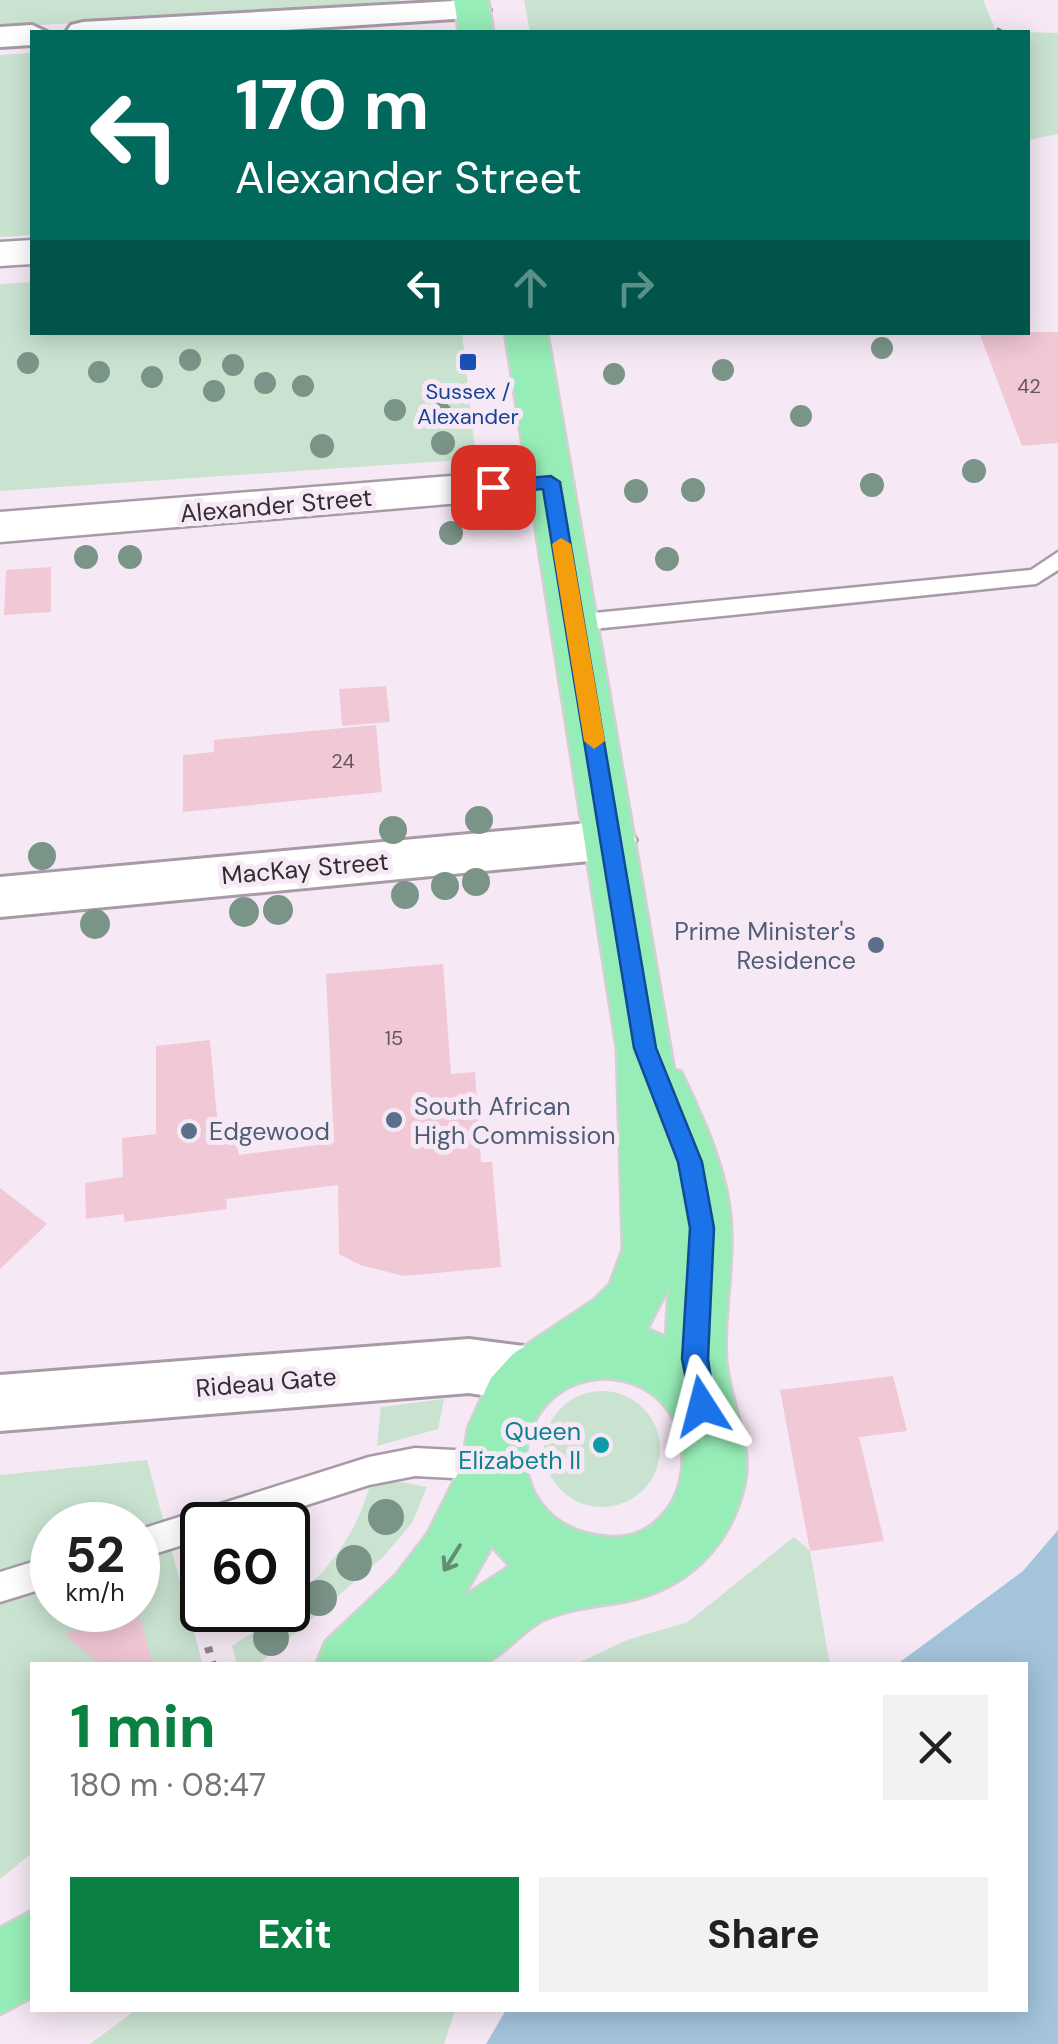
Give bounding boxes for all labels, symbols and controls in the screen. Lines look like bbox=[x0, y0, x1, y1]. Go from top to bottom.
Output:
text: 170 m bbox=[235, 60, 429, 151]
icon: left bbox=[70, 70, 200, 200]
text: Alexander Street bbox=[235, 148, 582, 207]
icon: left bbox=[398, 260, 453, 315]
icon: ahead bbox=[503, 260, 558, 315]
icon: right bbox=[608, 260, 663, 315]
marker: Sussex / Alexander bbox=[457, 351, 479, 373]
house number: 42 bbox=[1017, 373, 1041, 399]
place label: Sussex / Alexander bbox=[417, 377, 519, 431]
pin bbox=[451, 445, 536, 530]
icon: arrive bbox=[466, 460, 521, 515]
street label: Alexander Street bbox=[179, 481, 373, 530]
house number: 24 bbox=[331, 748, 355, 774]
street label: MacKay Street bbox=[220, 845, 390, 892]
place label: Prime Minister's Residence bbox=[674, 915, 856, 977]
marker: Prime Minister's Residence bbox=[865, 934, 887, 956]
house number: 15 bbox=[385, 1025, 403, 1051]
place label: South African High Commission bbox=[414, 1090, 616, 1152]
marker: South African High Commission bbox=[383, 1109, 405, 1131]
place label: Edgewood bbox=[209, 1115, 330, 1148]
marker: Edgewood bbox=[178, 1120, 200, 1142]
position arrow bbox=[650, 1354, 754, 1458]
street label: Rideau Gate bbox=[194, 1360, 338, 1405]
place label: Queen Elizabeth II bbox=[458, 1415, 581, 1477]
marker: Queen Elizabeth II bbox=[590, 1434, 612, 1456]
speed limit sign: 60 bbox=[180, 1502, 310, 1632]
text: 52 bbox=[65, 1522, 125, 1588]
one-way arrow bbox=[442, 1543, 462, 1572]
text: km/h bbox=[65, 1576, 125, 1609]
text: 1 min bbox=[70, 1687, 216, 1766]
button: close bbox=[883, 1695, 988, 1800]
text: 180 m · 08:47 bbox=[70, 1764, 266, 1806]
button: Exit bbox=[70, 1877, 519, 1992]
button: Share bbox=[539, 1877, 988, 1992]

